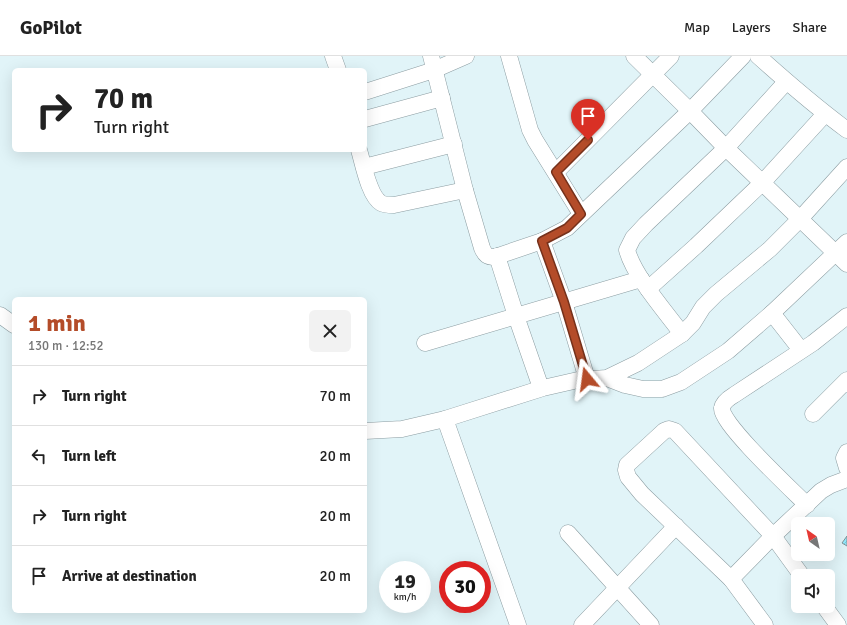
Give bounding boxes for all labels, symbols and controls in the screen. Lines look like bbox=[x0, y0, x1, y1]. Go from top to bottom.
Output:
text: GoPilot bbox=[20, 16, 82, 40]
text: Map bbox=[684, 19, 710, 36]
text: Layers bbox=[732, 19, 771, 36]
text: Share bbox=[793, 19, 827, 36]
text: 70 m bbox=[94, 82, 153, 116]
icon: right bbox=[28, 84, 80, 136]
pin bbox=[571, 99, 605, 140]
icon: arrive bbox=[577, 105, 599, 127]
text: Turn right bbox=[94, 116, 169, 138]
text: 1 min bbox=[28, 308, 86, 338]
button: close bbox=[309, 310, 351, 352]
text: 130 m · 12:52 bbox=[28, 338, 104, 354]
position arrow bbox=[566, 358, 608, 400]
icon: right bbox=[28, 385, 50, 407]
text: Turn right bbox=[62, 387, 127, 405]
text: 70 m bbox=[320, 387, 351, 405]
icon: left bbox=[28, 445, 50, 467]
text: Turn left bbox=[62, 447, 116, 465]
text: 20 m bbox=[320, 447, 351, 465]
icon: right bbox=[28, 505, 50, 527]
text: Turn right bbox=[62, 507, 127, 525]
text: 20 m bbox=[320, 507, 351, 525]
north arrow bbox=[791, 517, 835, 561]
map controls bbox=[791, 517, 835, 613]
speed limit sign: 30 bbox=[439, 561, 491, 613]
icon: arrive bbox=[28, 565, 50, 587]
text: Arrive at destination bbox=[62, 567, 197, 585]
text: 20 m bbox=[320, 567, 351, 585]
text: 19 bbox=[394, 569, 416, 594]
button: sound bbox=[791, 569, 835, 613]
text: km/h bbox=[394, 591, 416, 603]

